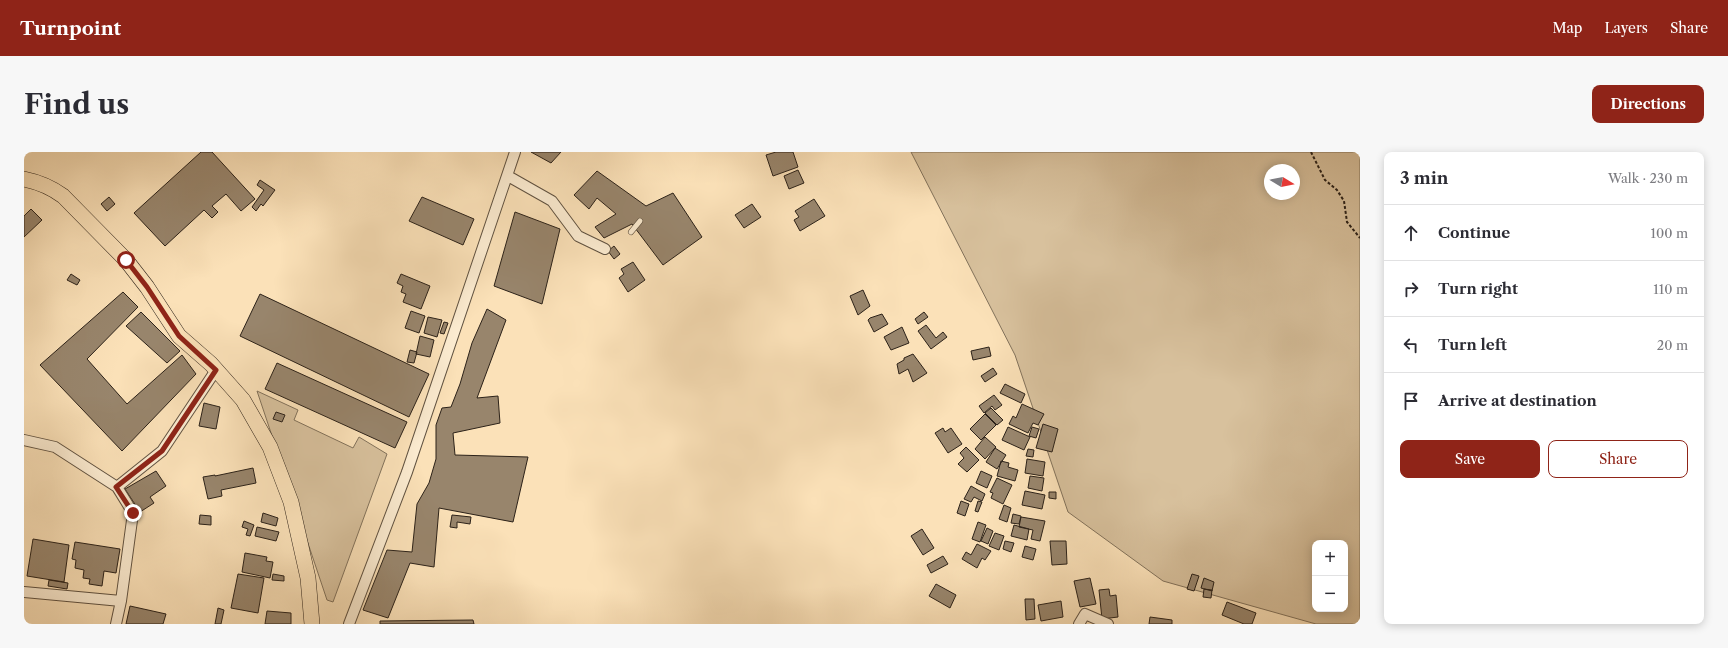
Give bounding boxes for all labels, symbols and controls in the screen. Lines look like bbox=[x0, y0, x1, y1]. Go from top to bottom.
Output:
text: Turnpoint bbox=[20, 17, 121, 40]
text: Map bbox=[1552, 19, 1582, 37]
text: Layers bbox=[1604, 19, 1648, 37]
text: Share bbox=[1670, 19, 1708, 37]
button: Directions bbox=[1592, 85, 1704, 123]
text: Find us bbox=[24, 87, 129, 121]
north arrow bbox=[1264, 164, 1300, 200]
text: 3 min bbox=[1400, 168, 1449, 188]
text: Walk · 230 m bbox=[1608, 170, 1688, 186]
icon: ahead bbox=[1400, 222, 1422, 244]
text: Continue bbox=[1438, 223, 1510, 242]
text: 100 m bbox=[1650, 225, 1688, 241]
route start bbox=[117, 251, 135, 269]
icon: right bbox=[1400, 278, 1422, 300]
text: Turn right bbox=[1438, 279, 1518, 298]
text: 110 m bbox=[1653, 281, 1688, 297]
icon: left bbox=[1400, 334, 1422, 356]
text: Turn left bbox=[1438, 335, 1507, 354]
text: 20 m bbox=[1657, 337, 1688, 353]
icon: arrive bbox=[1400, 390, 1422, 412]
text: Arrive at destination bbox=[1438, 391, 1597, 410]
button: Save bbox=[1400, 440, 1540, 478]
button: Share bbox=[1548, 440, 1688, 478]
route end bbox=[124, 504, 142, 522]
map controls bbox=[1312, 540, 1348, 612]
button: + bbox=[1312, 540, 1348, 576]
button: − bbox=[1312, 576, 1348, 612]

